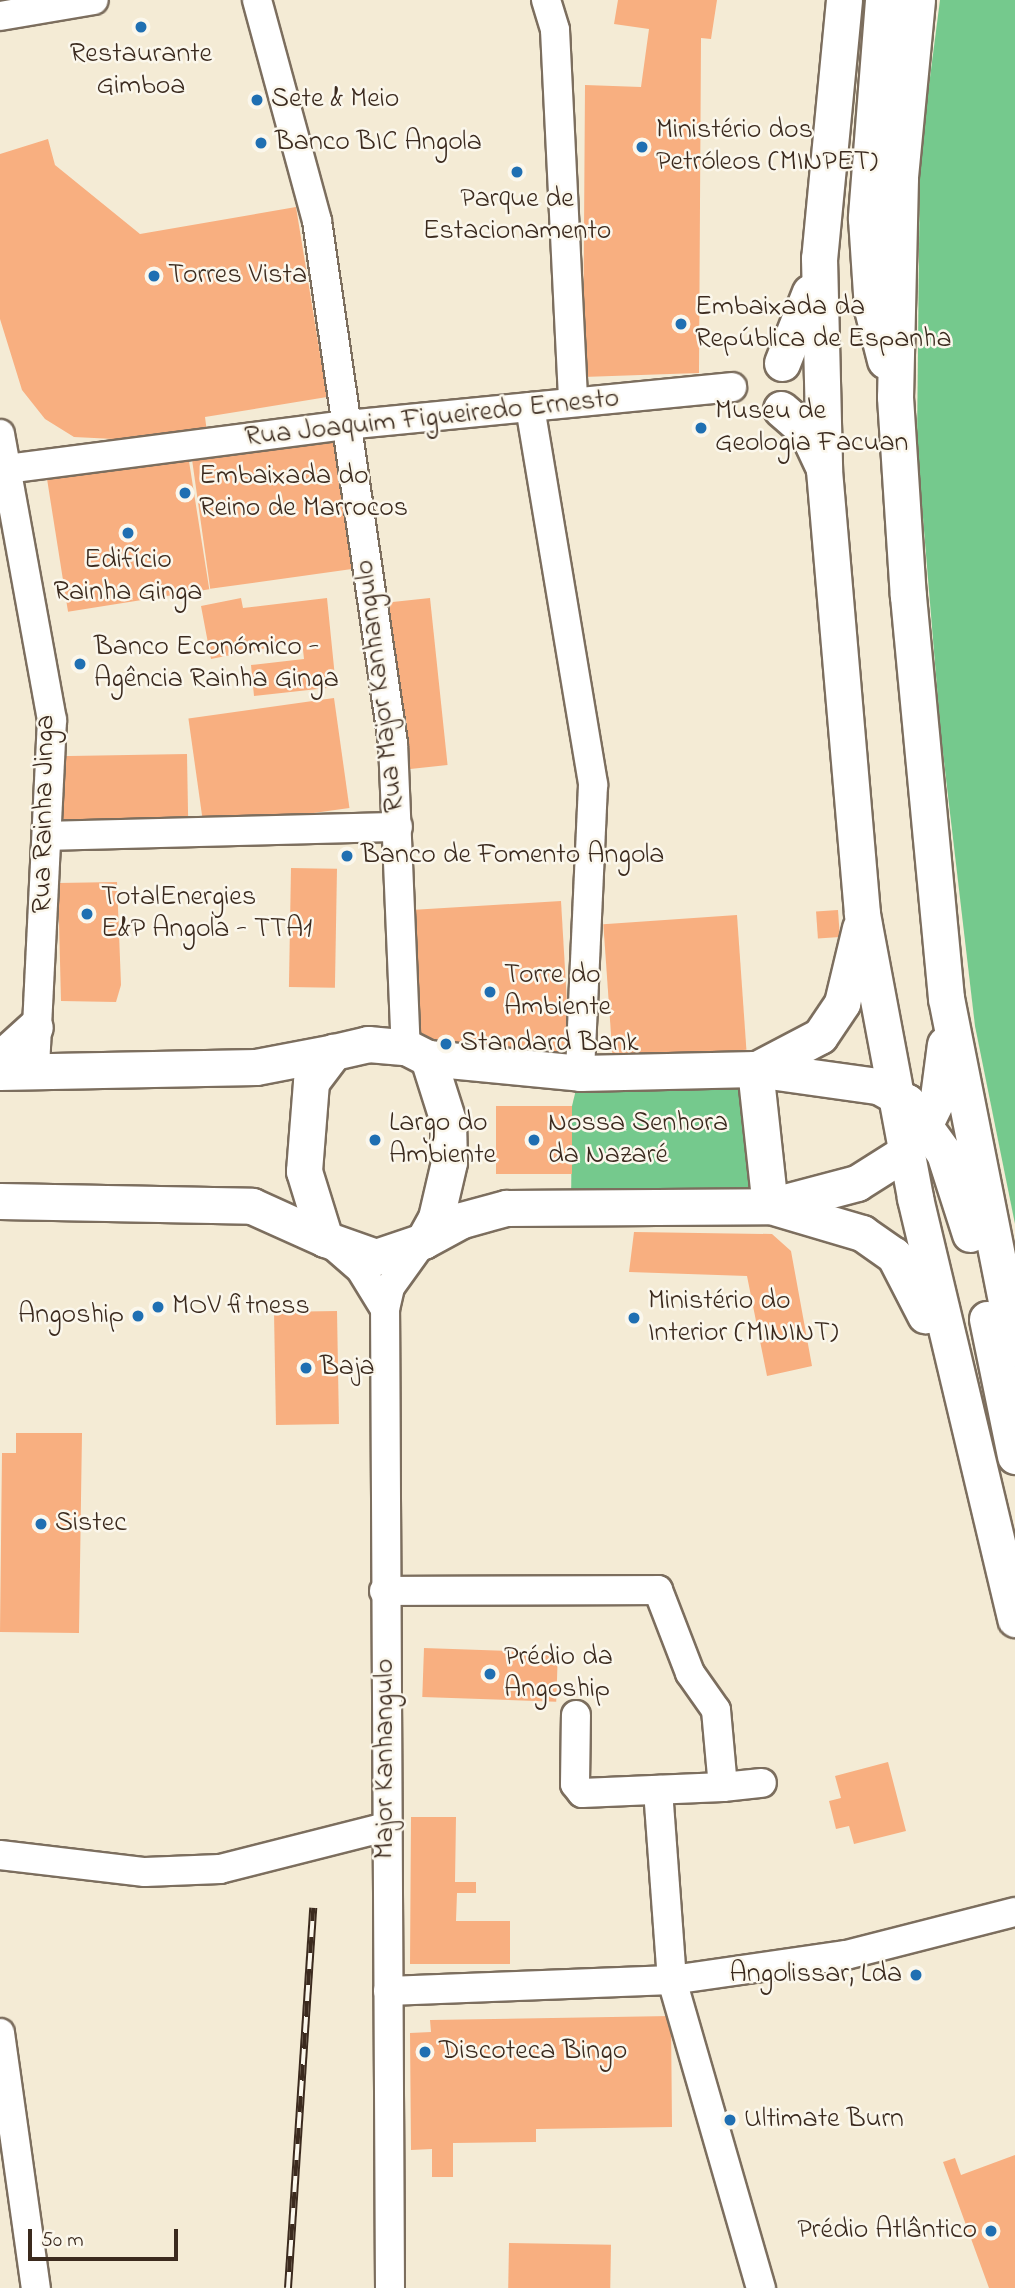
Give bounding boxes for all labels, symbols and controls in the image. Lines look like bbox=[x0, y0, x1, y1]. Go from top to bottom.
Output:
marker: Restaurante Gimboa bbox=[133, 19, 149, 35]
place label: Restaurante Gimboa bbox=[70, 38, 212, 104]
place label: Sete & Meio bbox=[271, 83, 399, 117]
marker: Sete & Meio bbox=[249, 92, 265, 108]
place label: Ministério dos Petróleos (MINPET) bbox=[656, 114, 878, 180]
place label: Banco BIC Angola bbox=[275, 126, 482, 160]
marker: Banco BIC Angola bbox=[253, 135, 269, 151]
marker: Ministério dos Petróleos (MINPET) bbox=[634, 139, 650, 155]
marker: Parque de Estacionamento bbox=[509, 164, 525, 180]
place label: Parque de Estacionamento bbox=[423, 183, 611, 249]
place label: Torres Vista bbox=[168, 259, 307, 293]
marker: Torres Vista bbox=[146, 268, 162, 284]
place label: Embaixada da República de Espanha bbox=[695, 291, 952, 357]
marker: Embaixada da República de Espanha bbox=[673, 316, 689, 332]
street label: Rua Joaquim Figueiredo Ernesto bbox=[243, 383, 621, 455]
place label: Museu de Geologia Facuan bbox=[715, 395, 908, 461]
marker: Museu de Geologia Facuan bbox=[693, 420, 709, 436]
place label: Embaixada do Reino de Marrocos bbox=[199, 460, 408, 526]
marker: Embaixada do Reino de Marrocos bbox=[177, 485, 193, 501]
marker: Edifício Rainha Ginga bbox=[120, 525, 136, 541]
place label: Edifício Rainha Ginga bbox=[54, 544, 202, 610]
street label: Rua Major Kanhangulo bbox=[349, 558, 413, 814]
place label: Banco Económico - Agência Rainha Ginga bbox=[94, 631, 339, 697]
marker: Banco Económico - Agência Rainha Ginga bbox=[72, 656, 88, 672]
street label: Rua Rainha Jinga bbox=[26, 714, 64, 914]
place label: Banco de Fomento Angola bbox=[361, 839, 664, 873]
marker: Banco de Fomento Angola bbox=[339, 848, 355, 864]
place label: TotalEnergies E&P Angola - TTA1 bbox=[101, 881, 312, 947]
marker: TotalEnergies E&P Angola - TTA1 bbox=[79, 906, 95, 922]
place label: Torre do Ambiente bbox=[504, 959, 611, 1025]
marker: Torre do Ambiente bbox=[482, 984, 498, 1000]
place label: Standard Bank bbox=[460, 1027, 639, 1061]
marker: Standard Bank bbox=[438, 1036, 454, 1052]
place label: Largo do Ambiente bbox=[389, 1107, 496, 1173]
place label: Nossa Senhora da Nazaré bbox=[548, 1107, 728, 1173]
marker: Largo do Ambiente bbox=[367, 1132, 383, 1148]
marker: Nossa Senhora da Nazaré bbox=[526, 1132, 542, 1148]
place label: Ministério do Interior (MININT) bbox=[648, 1285, 838, 1351]
place label: MOV fitness bbox=[172, 1290, 310, 1324]
place label: Angoship bbox=[18, 1299, 124, 1333]
marker: MOV fitness bbox=[150, 1299, 166, 1315]
marker: Angoship bbox=[130, 1308, 146, 1324]
marker: Ministério do Interior (MININT) bbox=[626, 1310, 642, 1326]
place label: Baja bbox=[320, 1351, 375, 1385]
marker: Baja bbox=[298, 1360, 314, 1376]
place label: Sistec bbox=[55, 1507, 127, 1541]
marker: Sistec bbox=[33, 1516, 49, 1532]
place label: Prédio da Angoship bbox=[504, 1641, 613, 1707]
street label: Major Kanhangulo bbox=[369, 1659, 403, 1859]
marker: Prédio da Angoship bbox=[482, 1666, 498, 1682]
place label: Angolissar, Lda bbox=[730, 1958, 902, 1992]
marker: Angolissar, Lda bbox=[908, 1967, 924, 1983]
place label: Discoteca Bingo bbox=[439, 2035, 627, 2069]
marker: Discoteca Bingo bbox=[417, 2044, 433, 2060]
place label: Ultimate Burn bbox=[744, 2103, 904, 2137]
marker: Ultimate Burn bbox=[722, 2112, 738, 2128]
scale bar bbox=[32, 2214, 182, 2258]
place label: Prédio Atlântico bbox=[797, 2214, 977, 2248]
marker: Prédio Atlântico bbox=[983, 2223, 999, 2239]
text: 50 m bbox=[41, 2226, 84, 2256]

